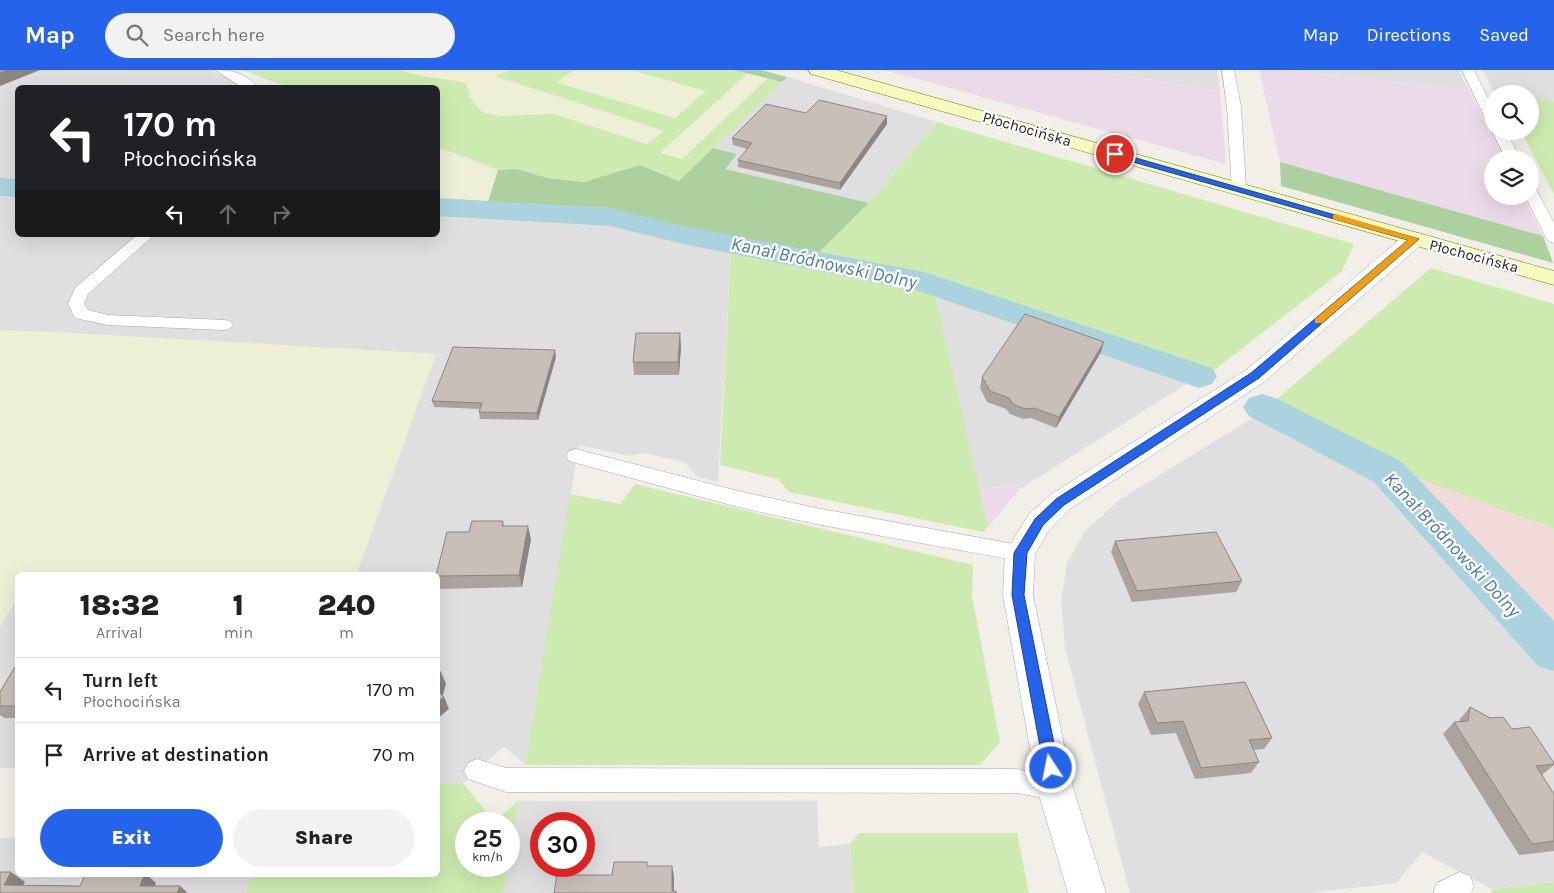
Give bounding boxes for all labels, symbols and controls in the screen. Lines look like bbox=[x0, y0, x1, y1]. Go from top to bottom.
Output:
search box bbox=[105, 13, 455, 58]
text: Map bbox=[25, 21, 75, 49]
icon: search bbox=[123, 21, 151, 49]
text: Search here bbox=[163, 24, 265, 46]
text: Map bbox=[1303, 24, 1339, 46]
text: Directions bbox=[1367, 24, 1451, 46]
text: Saved bbox=[1479, 24, 1529, 46]
map controls bbox=[1484, 85, 1539, 205]
button: search bbox=[1484, 85, 1539, 140]
text: 170 m bbox=[123, 104, 217, 145]
icon: left bbox=[40, 105, 105, 170]
street label: Płochocińska bbox=[981, 108, 1073, 150]
pin bbox=[1094, 133, 1136, 175]
icon: arrive bbox=[1101, 140, 1129, 168]
text: Płochocińska bbox=[123, 146, 257, 172]
button: layers bbox=[1484, 150, 1539, 205]
icon: left bbox=[161, 200, 189, 228]
icon: ahead bbox=[214, 200, 242, 228]
icon: right bbox=[267, 200, 295, 228]
water label: Kanał Bródnowski Dolny bbox=[729, 233, 919, 294]
street label: Płochocińska bbox=[1427, 235, 1521, 277]
water label: Kanał Bródnowski Dolny bbox=[1380, 468, 1525, 622]
text: 18:32 bbox=[79, 587, 159, 623]
text: 1 bbox=[233, 587, 244, 623]
text: 240 bbox=[317, 587, 376, 623]
text: Arrival bbox=[96, 623, 143, 642]
text: min bbox=[224, 623, 253, 642]
text: m bbox=[339, 623, 354, 642]
text: Turn left bbox=[83, 670, 158, 692]
icon: left bbox=[40, 676, 68, 704]
text: 170 m bbox=[366, 679, 415, 701]
text: Płochocińska bbox=[83, 692, 181, 711]
icon: arrive bbox=[40, 741, 68, 769]
position arrow bbox=[1024, 741, 1076, 793]
text: Arrive at destination bbox=[83, 744, 269, 766]
text: 70 m bbox=[373, 744, 415, 766]
button: Exit bbox=[40, 809, 223, 867]
button: Share bbox=[233, 809, 415, 867]
speed limit sign: 30 bbox=[530, 812, 595, 877]
text: 25 bbox=[473, 824, 502, 853]
text: km/h bbox=[472, 850, 503, 864]

